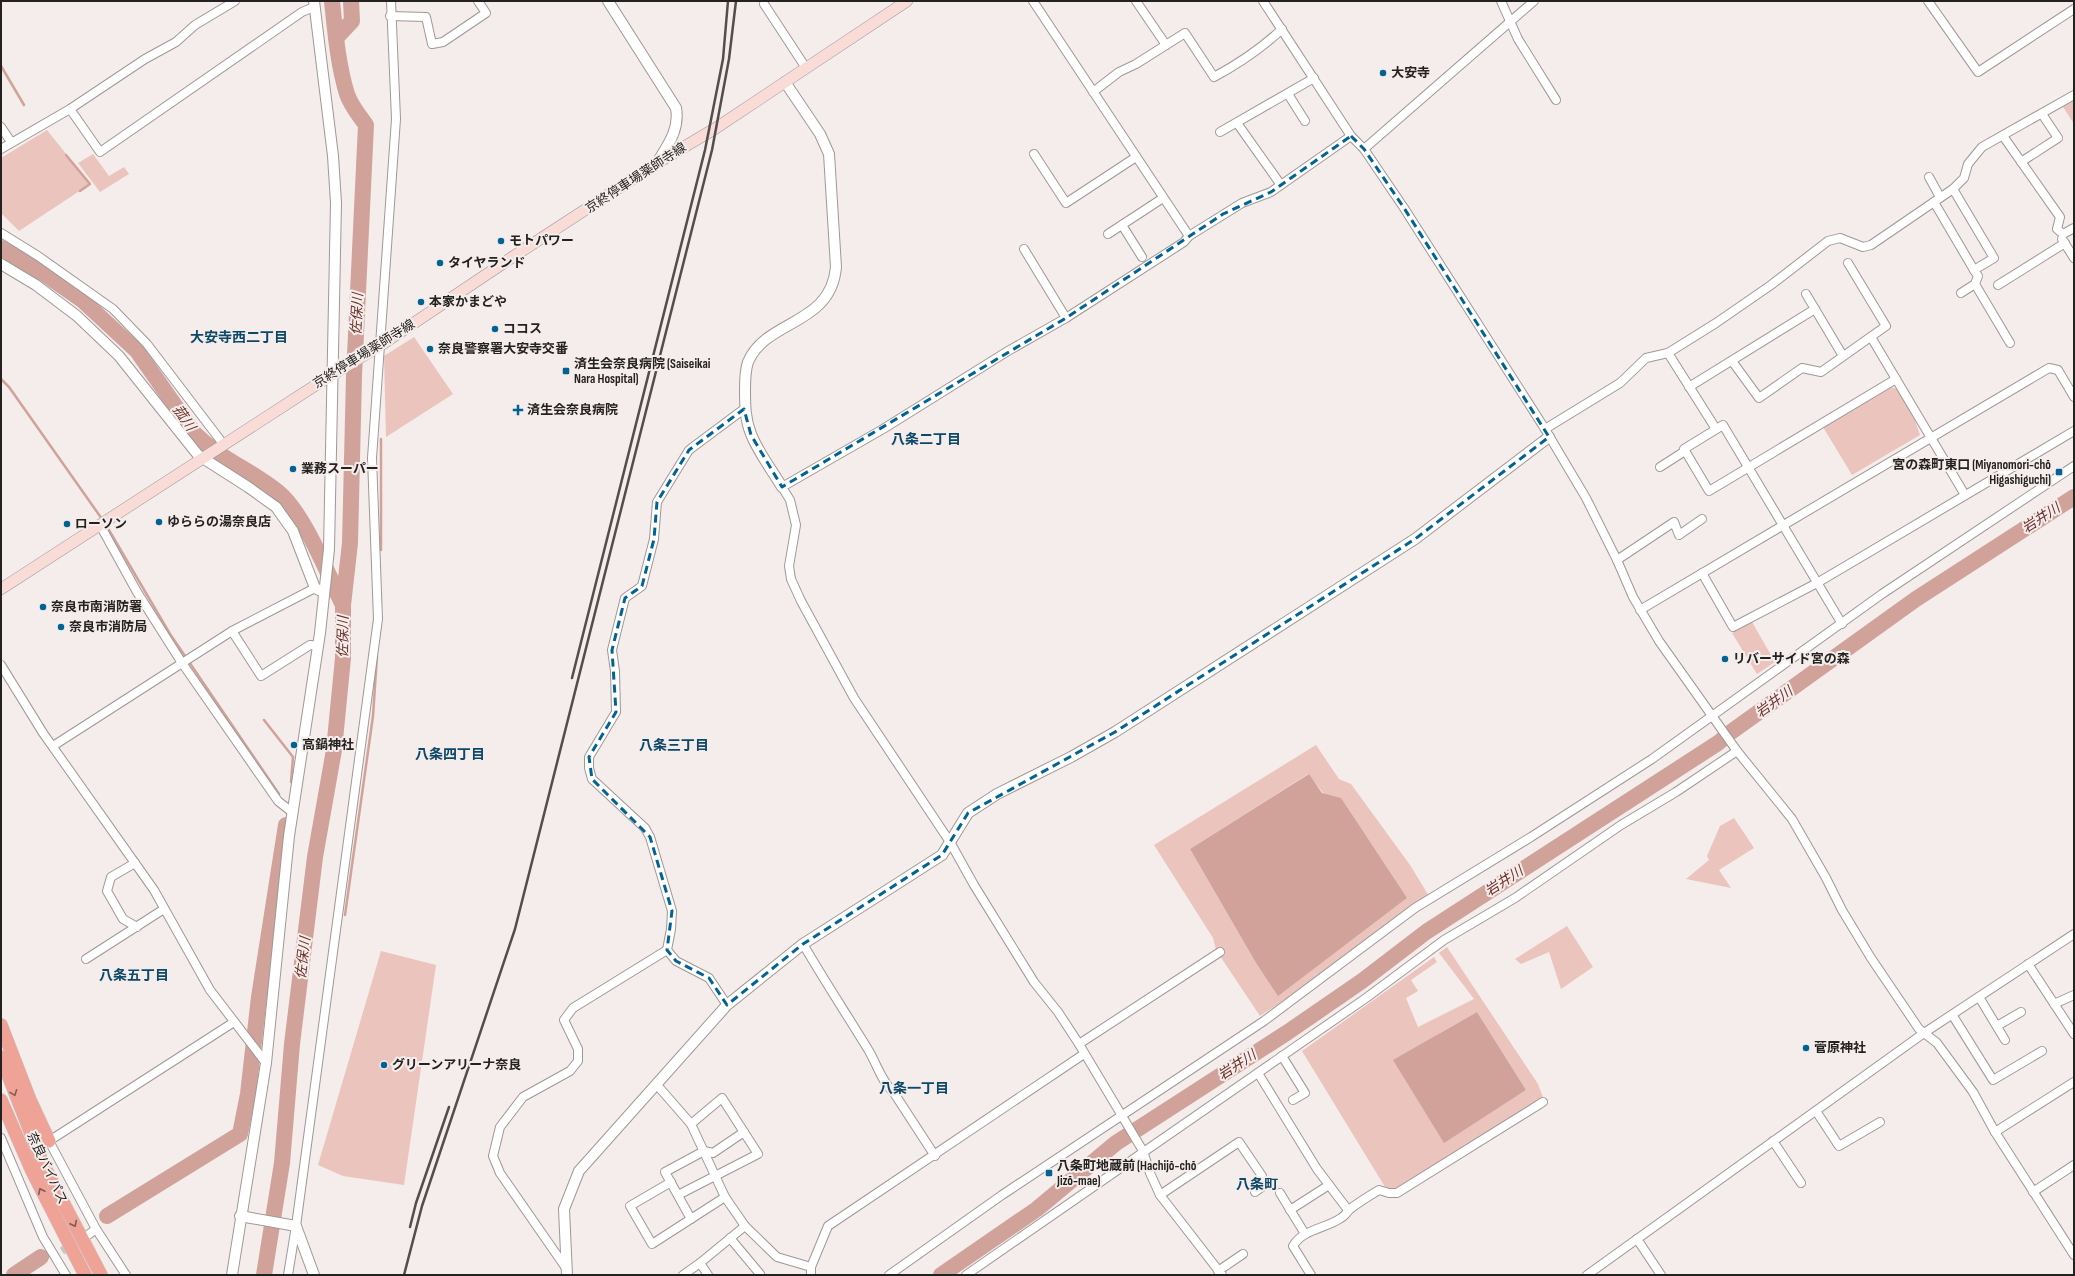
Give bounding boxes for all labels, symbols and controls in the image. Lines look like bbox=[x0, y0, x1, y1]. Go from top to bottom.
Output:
place label: 大安寺 bbox=[1391, 65, 1430, 81]
marker: 大安寺 bbox=[1378, 68, 1388, 78]
street label: 京終停車場薬師寺線 bbox=[583, 139, 689, 217]
place label: モトパワー bbox=[509, 233, 574, 249]
marker: モトパワー bbox=[496, 236, 506, 246]
place label: タイヤランド bbox=[448, 255, 526, 271]
marker: タイヤランド bbox=[435, 258, 445, 268]
water label: 佐保川 bbox=[347, 291, 367, 335]
place label: 本家かまどや bbox=[429, 294, 507, 310]
marker: 本家かまどや bbox=[416, 297, 426, 307]
street label: 京終停車場薬師寺線 bbox=[310, 316, 418, 392]
place label: ココス bbox=[503, 321, 542, 337]
marker: ココス bbox=[490, 324, 500, 334]
district label: 大安寺西二丁目 bbox=[190, 329, 288, 346]
place label: 奈良警察署大安寺交番 bbox=[438, 341, 568, 357]
marker: 奈良警察署大安寺交番 bbox=[425, 344, 435, 354]
place label: 済生会奈良病院 (Saiseikai Nara Hospital) bbox=[574, 356, 711, 387]
marker: 済生会奈良病院 (Saiseikai Nara Hospital) bbox=[561, 366, 571, 376]
water label: 菰川 bbox=[169, 402, 200, 436]
place label: 済生会奈良病院 bbox=[527, 402, 618, 418]
marker: 済生会奈良病院 bbox=[512, 404, 524, 416]
district label: 八条二丁目 bbox=[891, 431, 961, 448]
place label: 宮の森町東口 (Miyanomori-chō Higashiguchi) bbox=[1892, 457, 2051, 488]
place label: 業務スーパー bbox=[301, 461, 379, 477]
marker: 業務スーパー bbox=[288, 464, 298, 474]
marker: 宮の森町東口 (Miyanomori-chō Higashiguchi) bbox=[2054, 467, 2064, 477]
water label: 岩井川 bbox=[2019, 498, 2065, 537]
place label: ゆららの湯奈良店 bbox=[167, 514, 271, 530]
place label: ローソン bbox=[75, 516, 127, 532]
marker: ゆららの湯奈良店 bbox=[154, 517, 164, 527]
marker: ローソン bbox=[62, 519, 72, 529]
place label: 奈良市南消防署 bbox=[51, 599, 142, 615]
marker: 奈良市南消防署 bbox=[38, 602, 48, 612]
water label: 佐保川 bbox=[334, 614, 352, 658]
place label: 奈良市消防局 bbox=[69, 619, 147, 635]
marker: 奈良市消防局 bbox=[56, 622, 66, 632]
place label: リバーサイド宮の森 bbox=[1733, 651, 1850, 667]
marker: リバーサイド宮の森 bbox=[1720, 654, 1730, 664]
water label: 岩井川 bbox=[1752, 682, 1798, 721]
place label: 高鍋神社 bbox=[302, 737, 354, 753]
district label: 八条三丁目 bbox=[639, 737, 709, 754]
marker: 高鍋神社 bbox=[289, 740, 299, 750]
district label: 八条四丁目 bbox=[415, 746, 485, 763]
water label: 岩井川 bbox=[1482, 861, 1528, 900]
water label: 佐保川 bbox=[292, 934, 314, 980]
district label: 八条五丁目 bbox=[99, 967, 169, 984]
place label: 菅原神社 bbox=[1814, 1040, 1866, 1056]
marker: 菅原神社 bbox=[1801, 1043, 1811, 1053]
water label: 岩井川 bbox=[1215, 1045, 1261, 1084]
place label: グリーンアリーナ奈良 bbox=[392, 1057, 521, 1073]
marker: グリーンアリーナ奈良 bbox=[379, 1060, 389, 1070]
district label: 八条一丁目 bbox=[879, 1080, 949, 1097]
one-way arrow bbox=[10, 1090, 18, 1097]
street label: 奈良バイパス bbox=[23, 1129, 71, 1207]
place label: 八条町地蔵前 (Hachijō-chō Jizō-mae) bbox=[1056, 1158, 1197, 1189]
marker: 八条町地蔵前 (Hachijō-chō Jizō-mae) bbox=[1044, 1168, 1054, 1178]
district label: 八条町 bbox=[1236, 1176, 1278, 1193]
one-way arrow bbox=[38, 1187, 46, 1195]
one-way arrow bbox=[69, 1220, 76, 1228]

